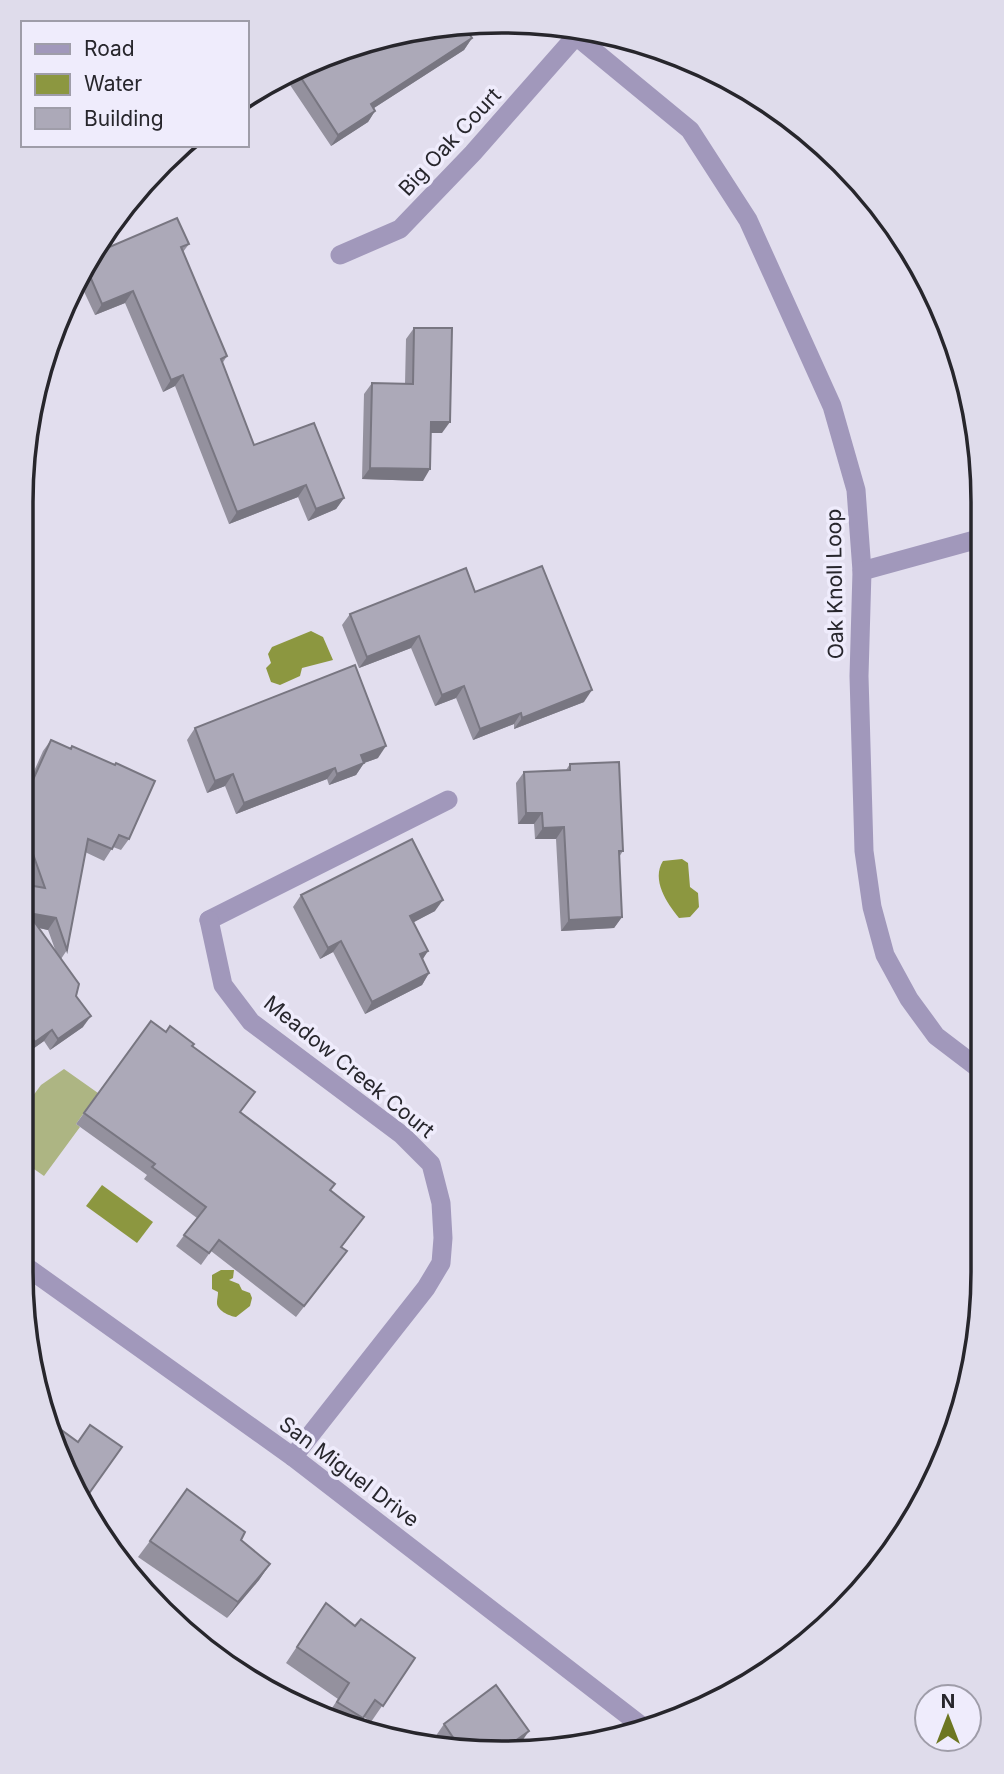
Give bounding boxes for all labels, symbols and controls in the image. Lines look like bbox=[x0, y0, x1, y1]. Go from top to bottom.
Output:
legend bbox=[21, 21, 248, 147]
text: Road bbox=[84, 36, 135, 61]
text: Water bbox=[84, 71, 142, 96]
street label: Big Oak Court bbox=[393, 82, 506, 201]
text: Building bbox=[84, 106, 164, 131]
street label: Oak Knoll Loop bbox=[821, 509, 848, 659]
street label: Meadow Creek Court bbox=[259, 990, 440, 1143]
street label: San Miguel Drive bbox=[275, 1411, 424, 1532]
north arrow bbox=[913, 1683, 983, 1753]
text: N bbox=[941, 1690, 955, 1713]

